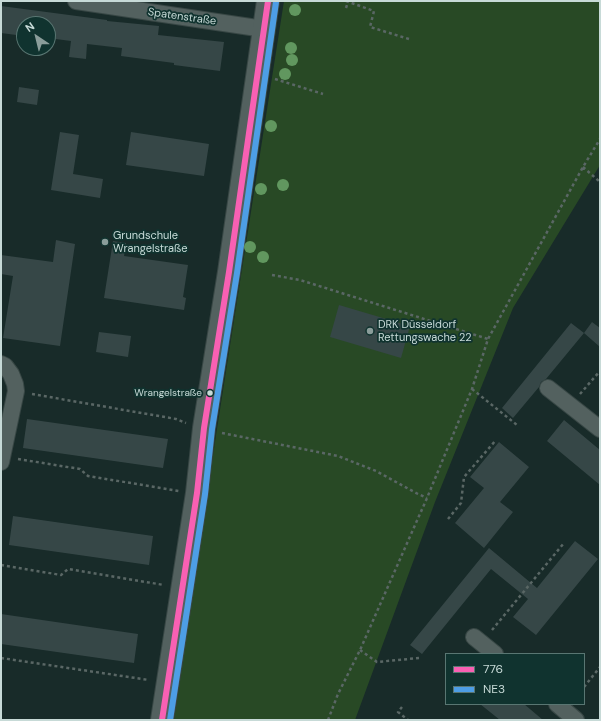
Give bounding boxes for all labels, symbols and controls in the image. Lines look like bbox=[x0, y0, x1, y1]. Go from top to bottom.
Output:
street label: Spatenstraße bbox=[147, 6, 217, 28]
north arrow bbox=[16, 16, 56, 56]
text: N bbox=[22, 19, 37, 35]
place label: Grundschule Wrangelstraße bbox=[113, 229, 187, 255]
marker: Grundschule Wrangelstraße bbox=[100, 237, 110, 247]
place label: DRK Düsseldorf Rettungswache 22 bbox=[378, 318, 472, 344]
marker: DRK Düsseldorf Rettungswache 22 bbox=[365, 326, 375, 336]
place label: Wrangelstraße bbox=[134, 387, 202, 399]
marker: Wrangelstraße bbox=[205, 388, 215, 398]
legend bbox=[445, 653, 585, 705]
text: 776 bbox=[483, 661, 503, 677]
text: NE3 bbox=[483, 681, 505, 697]

